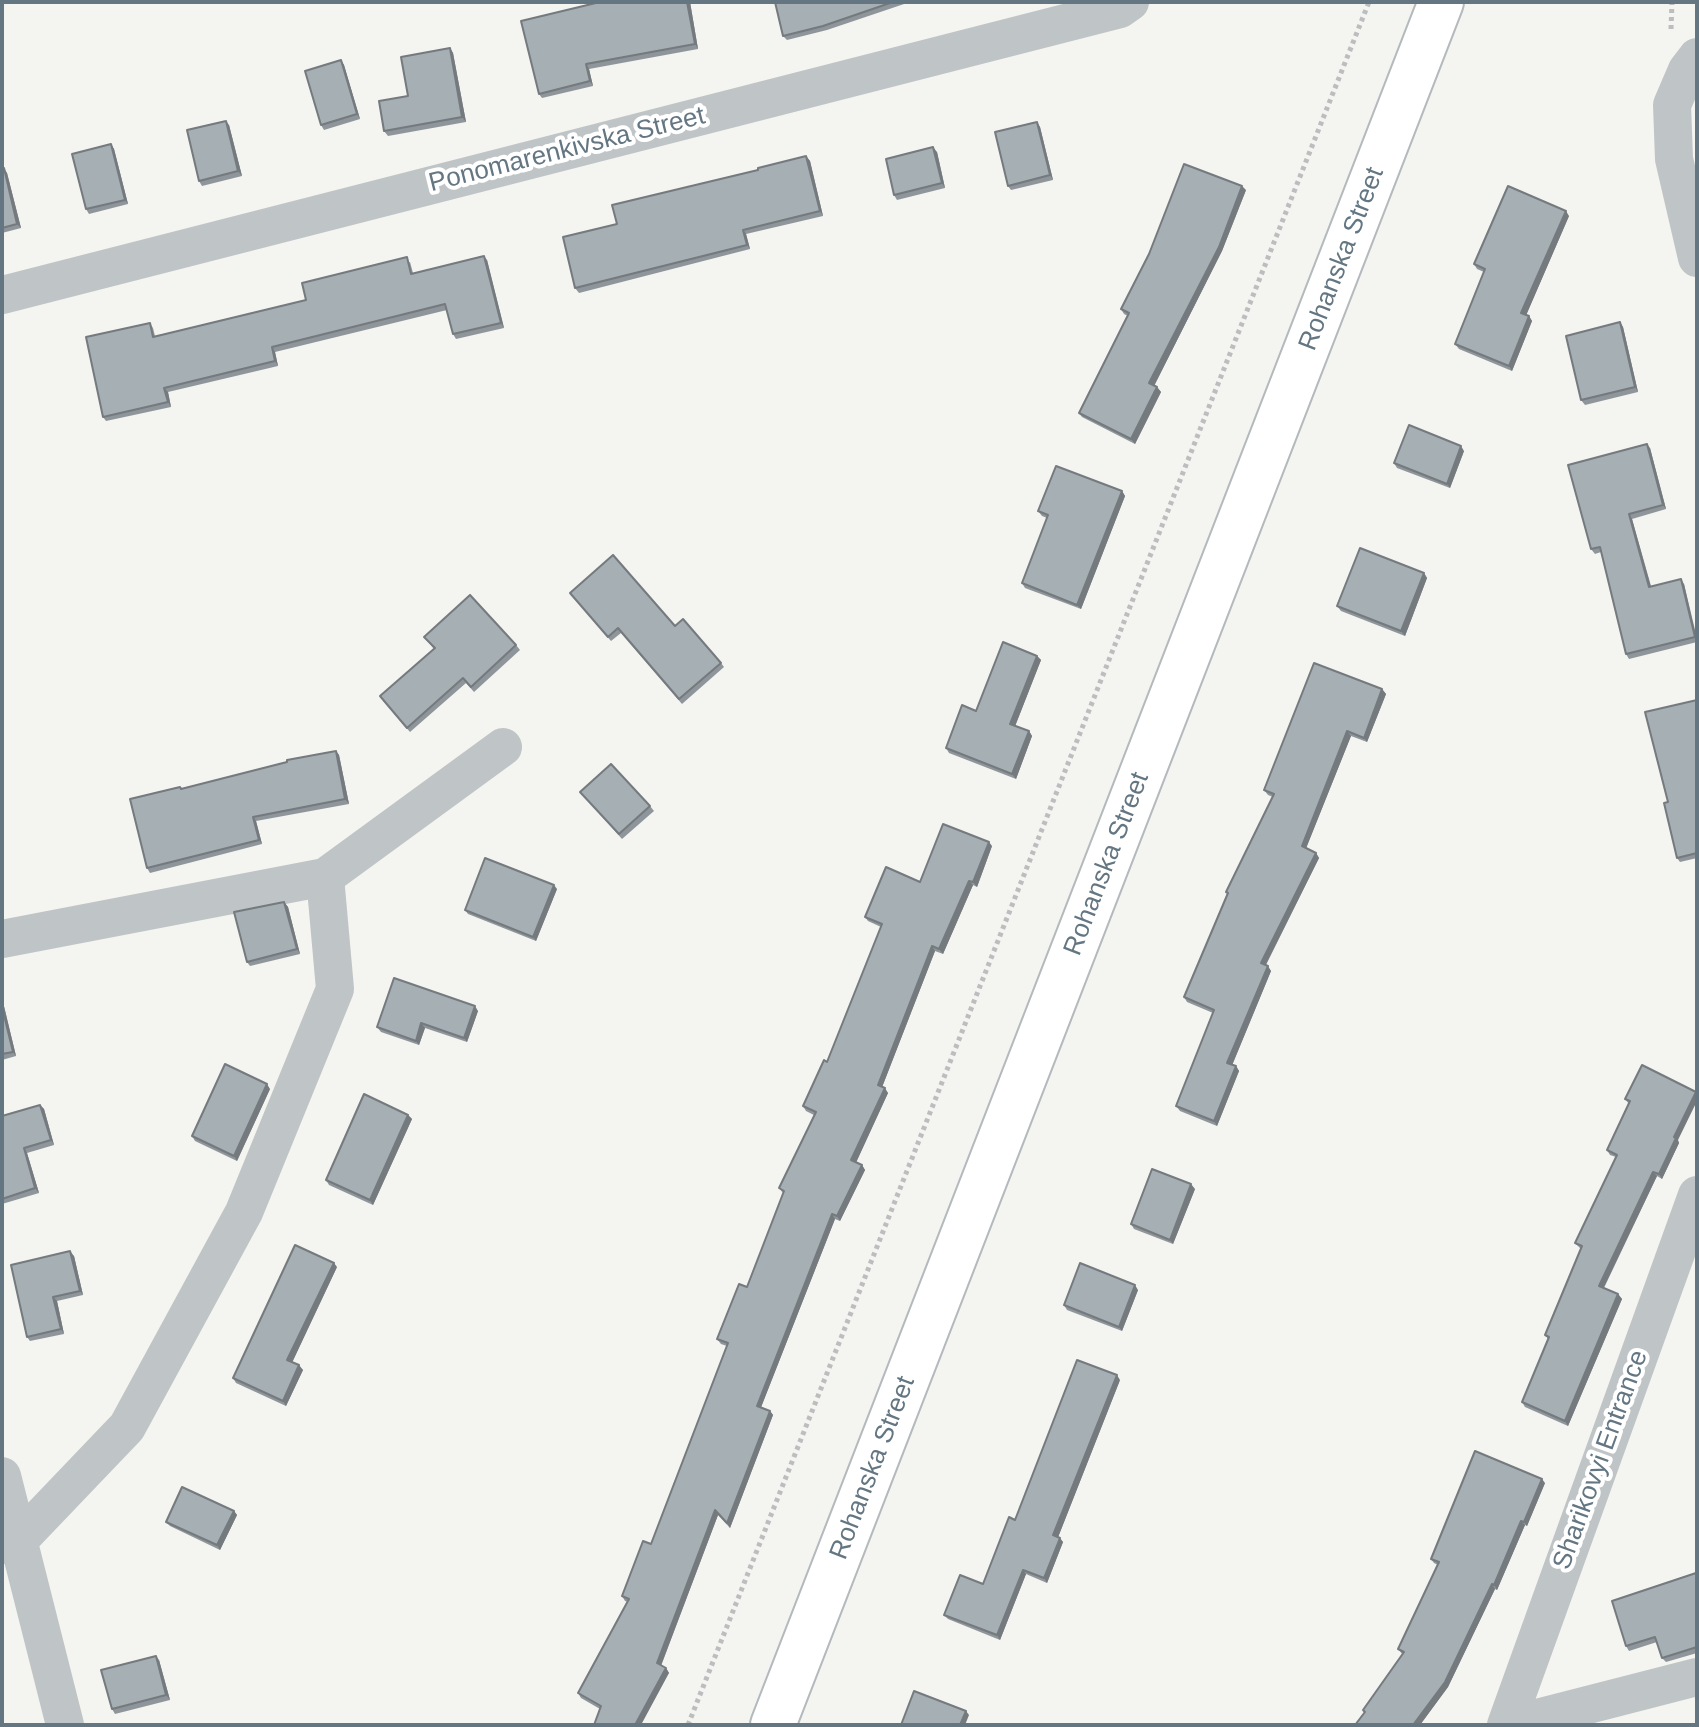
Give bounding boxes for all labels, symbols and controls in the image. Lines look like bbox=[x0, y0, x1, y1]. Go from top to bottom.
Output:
street label: Ponomarenkivska Street bbox=[426, 101, 708, 199]
street label: Rohanska Street bbox=[1293, 163, 1391, 355]
street label: Rohanska Street bbox=[1058, 768, 1156, 960]
street label: Sharikovyi Entrance bbox=[1547, 1346, 1655, 1574]
street label: Rohanska Street bbox=[824, 1372, 922, 1564]

